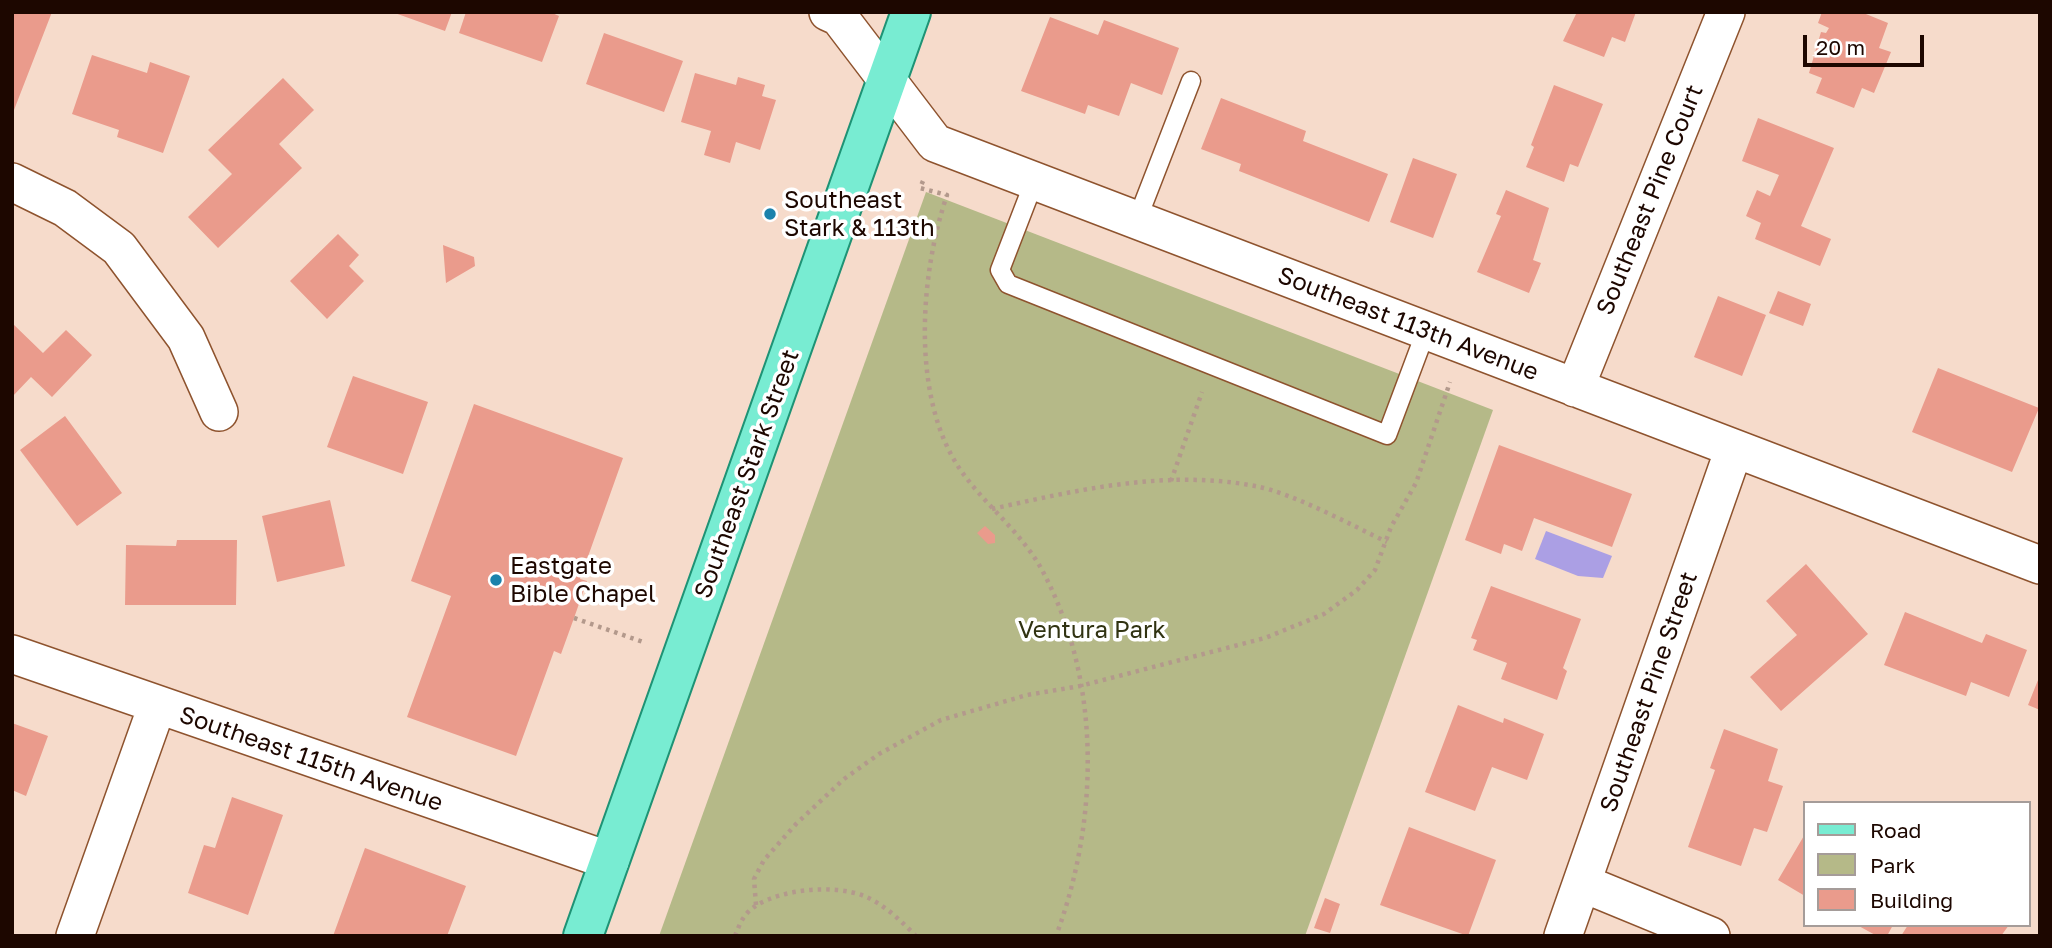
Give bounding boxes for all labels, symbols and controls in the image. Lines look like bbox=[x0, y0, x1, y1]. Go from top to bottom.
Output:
scale bar bbox=[1807, 21, 1928, 65]
text: 20 m bbox=[1816, 34, 1865, 60]
street label: Southeast Pine Court bbox=[1591, 81, 1709, 319]
place label: Southeast Stark & 113th bbox=[784, 186, 935, 242]
marker: Southeast Stark & 113th bbox=[762, 206, 778, 222]
street label: Southeast 113th Avenue bbox=[1274, 261, 1542, 387]
street label: Southeast Stark Street bbox=[689, 346, 805, 602]
place label: Eastgate Bible Chapel bbox=[510, 552, 656, 608]
street label: Southeast Pine Street bbox=[1594, 568, 1704, 816]
marker: Eastgate Bible Chapel bbox=[488, 572, 504, 588]
park label: Ventura Park bbox=[1018, 616, 1166, 644]
street label: Southeast 115th Avenue bbox=[175, 700, 447, 818]
legend bbox=[1804, 801, 2031, 927]
text: Road bbox=[1870, 817, 1921, 843]
text: Park bbox=[1870, 852, 1915, 878]
text: Building bbox=[1870, 887, 1953, 913]

